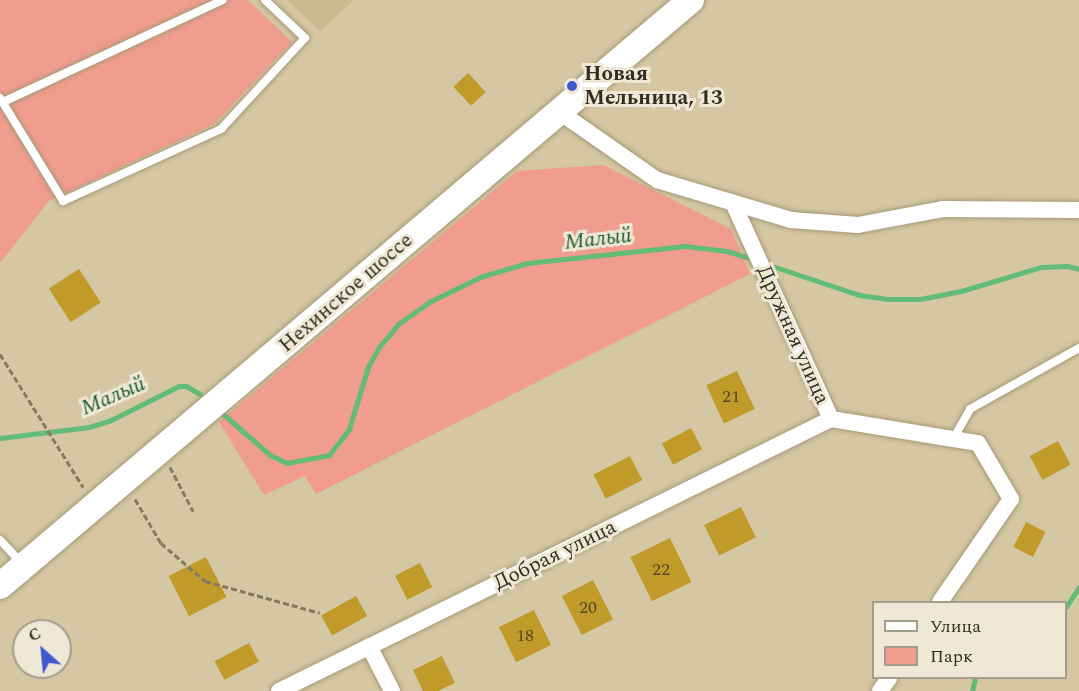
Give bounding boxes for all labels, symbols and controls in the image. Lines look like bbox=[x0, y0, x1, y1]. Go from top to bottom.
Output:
place label: Новая Мельница, 13 bbox=[584, 61, 723, 111]
marker: Новая Мельница, 13 bbox=[565, 79, 579, 93]
water label: Малый bbox=[563, 222, 633, 256]
street label: Нехинское шоссе bbox=[274, 228, 418, 358]
street label: Дружная улица bbox=[751, 262, 835, 408]
water label: Малый bbox=[77, 371, 149, 421]
house number: 21 bbox=[722, 386, 740, 408]
street label: Добрая улица bbox=[490, 514, 620, 596]
house number: 22 bbox=[652, 559, 670, 581]
house number: 20 bbox=[579, 597, 597, 619]
legend bbox=[872, 601, 1067, 679]
text: Улица bbox=[930, 613, 981, 640]
north arrow bbox=[12, 619, 72, 679]
text: С bbox=[24, 621, 45, 648]
house number: 18 bbox=[516, 625, 534, 647]
text: Парк bbox=[930, 643, 973, 670]

